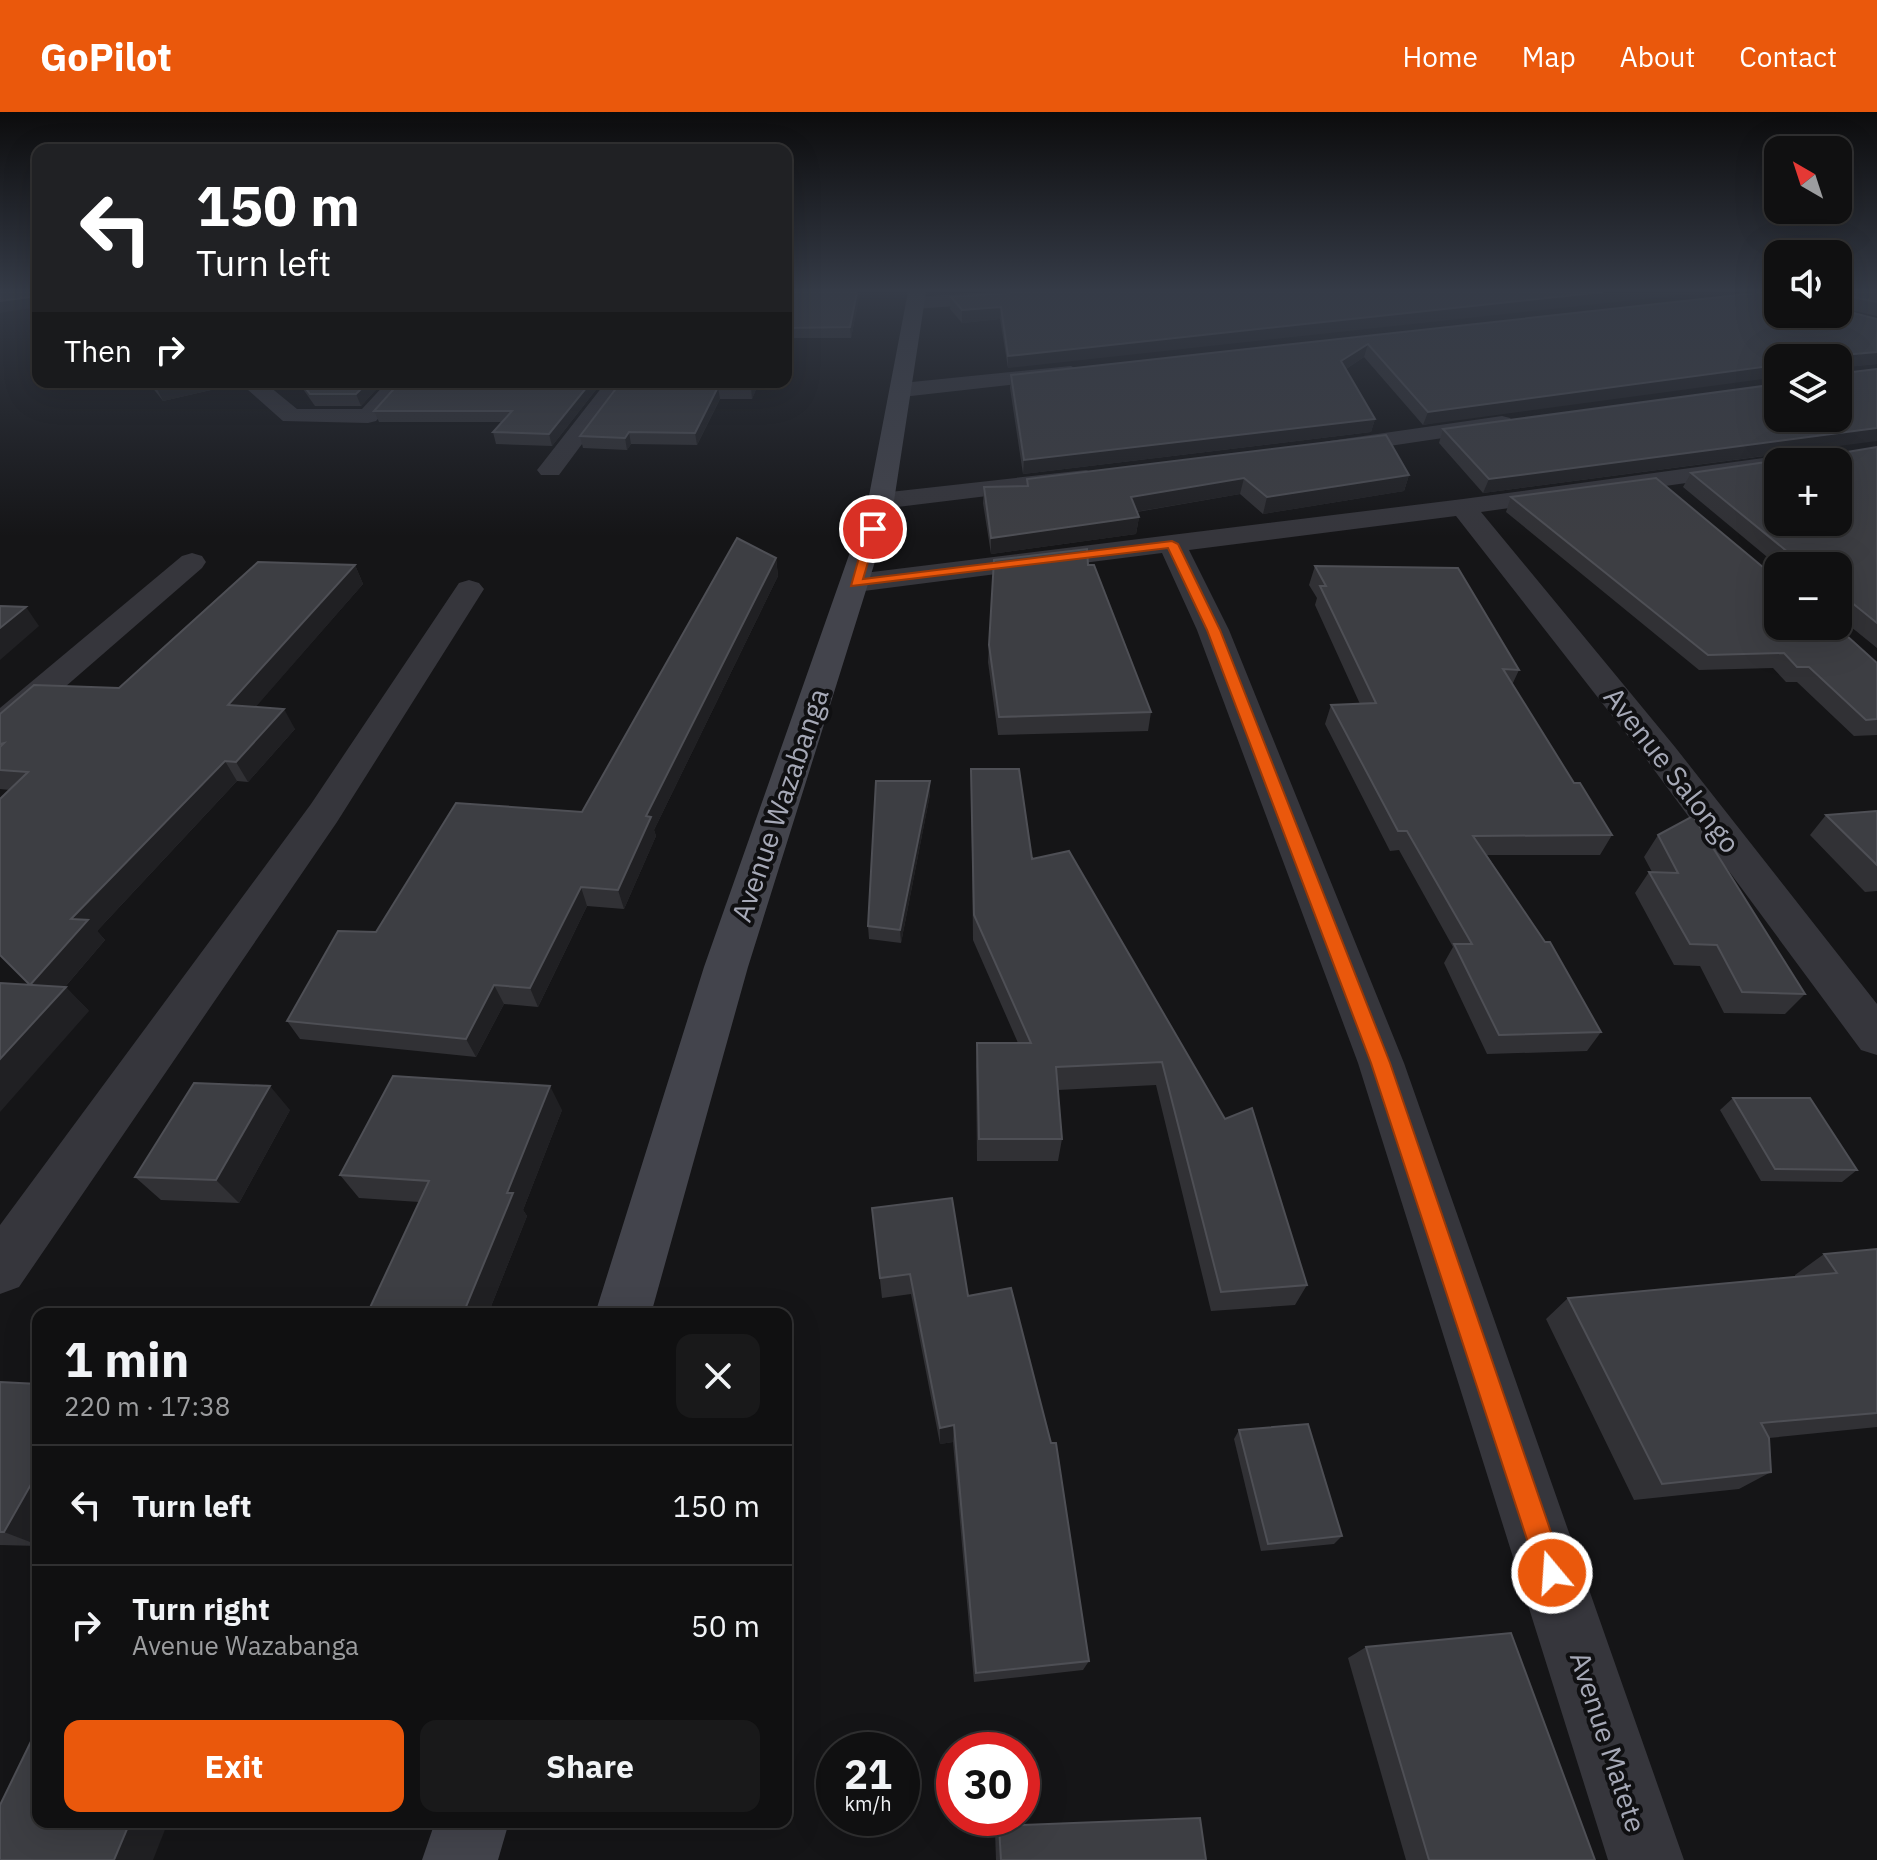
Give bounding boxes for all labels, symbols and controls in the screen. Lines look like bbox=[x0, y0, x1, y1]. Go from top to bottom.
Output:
text: GoPilot bbox=[40, 32, 172, 81]
text: Home bbox=[1402, 38, 1478, 75]
text: Map bbox=[1522, 38, 1576, 75]
text: About bbox=[1620, 38, 1695, 75]
text: Contact bbox=[1739, 38, 1837, 75]
north arrow bbox=[1764, 136, 1852, 224]
map controls bbox=[1764, 136, 1852, 640]
text: 150 m bbox=[196, 169, 360, 241]
icon: left bbox=[64, 176, 168, 280]
text: Turn left bbox=[196, 239, 331, 286]
button: sound bbox=[1764, 240, 1852, 328]
icon: right bbox=[148, 328, 192, 372]
text: Then bbox=[64, 331, 132, 370]
button: layers bbox=[1764, 344, 1852, 432]
button: + bbox=[1764, 448, 1852, 536]
pin bbox=[839, 495, 907, 563]
icon: arrive bbox=[851, 507, 895, 551]
button: − bbox=[1764, 552, 1852, 640]
street label: Avenue Salongo bbox=[1596, 679, 1749, 860]
street label: Avenue Wazabanga bbox=[722, 683, 837, 926]
text: 1 min bbox=[64, 1328, 189, 1390]
button: close bbox=[676, 1334, 760, 1418]
text: 220 m · 17:38 bbox=[64, 1389, 230, 1423]
icon: left bbox=[64, 1483, 108, 1527]
text: Turn left bbox=[132, 1486, 251, 1525]
text: 150 m bbox=[673, 1486, 760, 1525]
position arrow bbox=[1510, 1531, 1594, 1615]
text: Turn right bbox=[132, 1589, 270, 1628]
icon: right bbox=[64, 1603, 108, 1647]
text: 50 m bbox=[691, 1606, 760, 1645]
text: Avenue Wazabanga bbox=[132, 1628, 359, 1662]
street label: Avenue Matete bbox=[1562, 1647, 1655, 1837]
button: Exit bbox=[64, 1720, 404, 1812]
button: Share bbox=[420, 1720, 760, 1812]
speed limit sign: 30 bbox=[936, 1732, 1040, 1836]
text: 21 bbox=[844, 1748, 892, 1800]
text: km/h bbox=[844, 1790, 892, 1817]

